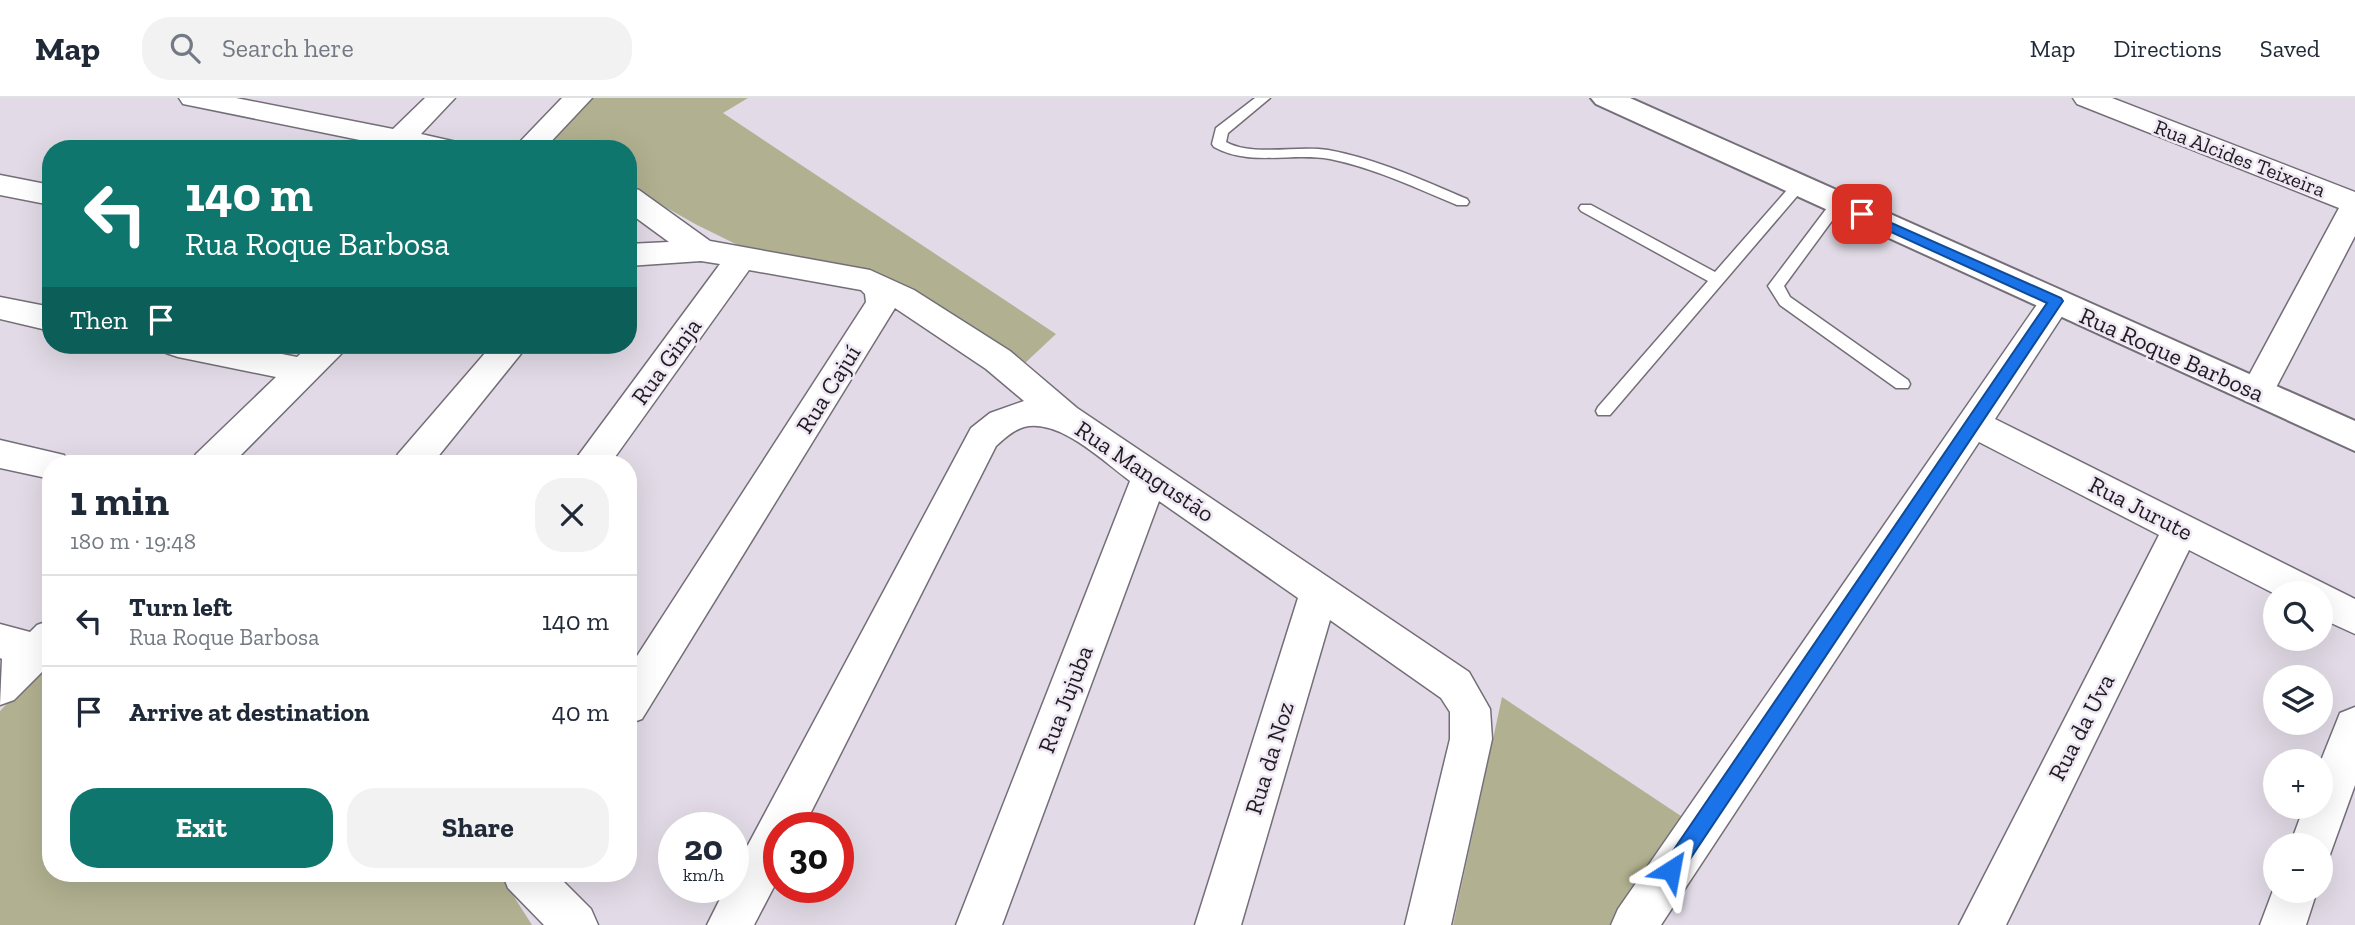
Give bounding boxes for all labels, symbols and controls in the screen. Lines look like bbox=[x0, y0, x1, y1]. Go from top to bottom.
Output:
search box bbox=[142, 17, 632, 80]
text: Map bbox=[35, 29, 100, 68]
icon: search bbox=[166, 29, 204, 67]
text: Search here bbox=[222, 32, 354, 64]
text: Map bbox=[2030, 34, 2076, 63]
text: Directions bbox=[2114, 34, 2222, 63]
text: Saved bbox=[2260, 34, 2320, 63]
street label: Rua Alcides Teixeira bbox=[2151, 114, 2329, 202]
text: 140 m bbox=[185, 165, 313, 224]
icon: left bbox=[70, 168, 161, 259]
pin bbox=[1832, 184, 1892, 244]
icon: arrive bbox=[1843, 195, 1881, 233]
text: Rua Roque Barbosa bbox=[185, 225, 450, 263]
street label: Rua Roque Barbosa bbox=[2075, 300, 2269, 408]
icon: arrive bbox=[142, 301, 180, 339]
text: Then bbox=[70, 304, 128, 336]
street label: Rua Ginja bbox=[625, 312, 707, 410]
street label: Rua Cajuí bbox=[790, 339, 867, 439]
street label: Rua Mangustão bbox=[1070, 414, 1220, 528]
street label: Rua Jurute bbox=[2084, 470, 2198, 546]
text: 1 min bbox=[70, 475, 169, 526]
button: close bbox=[535, 478, 609, 552]
text: 180 m · 19:48 bbox=[70, 527, 196, 555]
map controls bbox=[2263, 581, 2333, 903]
button: search bbox=[2263, 581, 2333, 651]
text: Turn left bbox=[129, 591, 232, 623]
icon: left bbox=[70, 602, 108, 640]
text: 140 m bbox=[542, 605, 609, 637]
text: Rua Roque Barbosa bbox=[129, 623, 319, 651]
street label: Rua Jujuba bbox=[1031, 641, 1099, 757]
button: layers bbox=[2263, 665, 2333, 735]
street label: Rua da Uva bbox=[2042, 668, 2120, 785]
icon: arrive bbox=[70, 693, 108, 731]
text: Arrive at destination bbox=[129, 696, 369, 728]
text: 40 m bbox=[552, 696, 609, 728]
street label: Rua da Noz bbox=[1238, 698, 1300, 818]
button: + bbox=[2263, 749, 2333, 819]
button: Exit bbox=[70, 788, 333, 868]
button: Share bbox=[347, 788, 609, 868]
speed limit sign: 30 bbox=[763, 812, 854, 903]
text: 20 bbox=[684, 827, 723, 869]
position arrow bbox=[1634, 833, 1708, 907]
button: − bbox=[2263, 833, 2333, 903]
text: km/h bbox=[683, 864, 724, 886]

